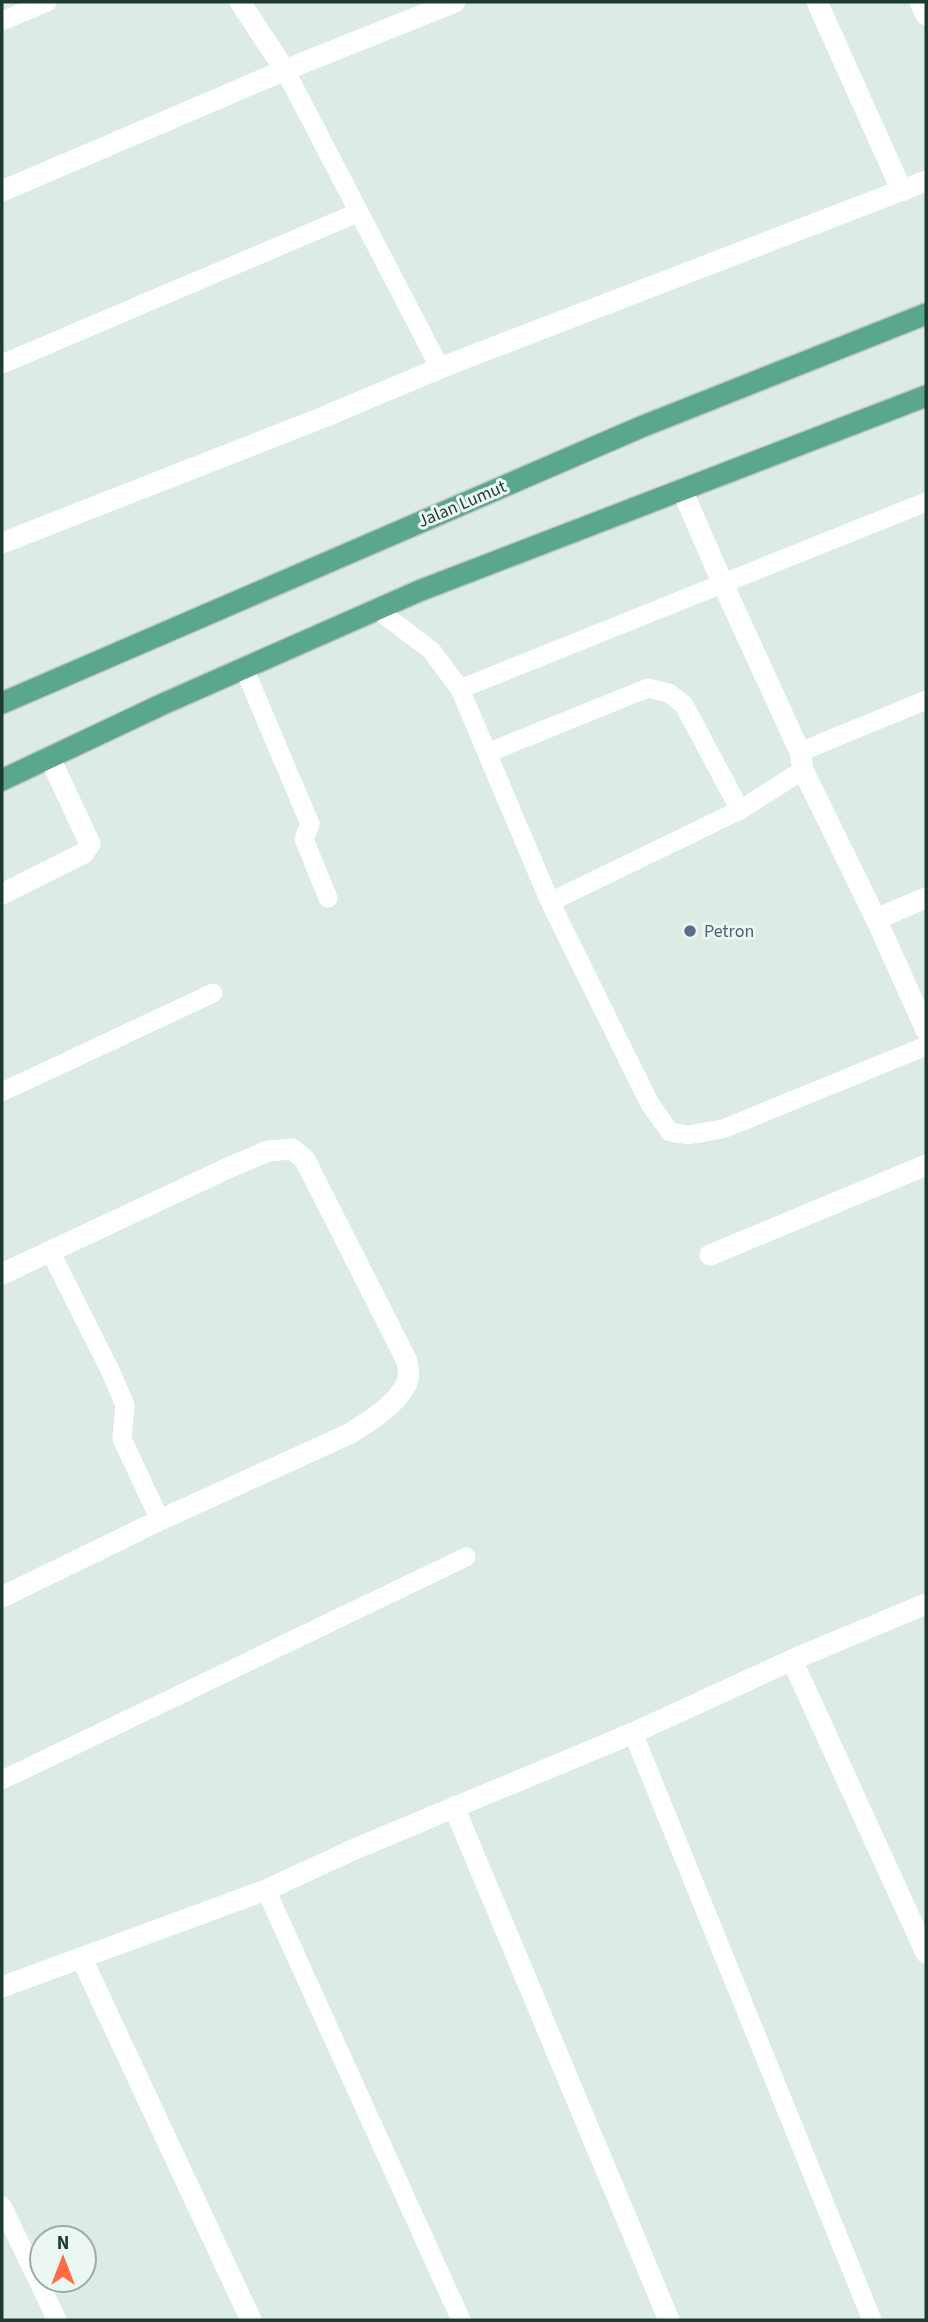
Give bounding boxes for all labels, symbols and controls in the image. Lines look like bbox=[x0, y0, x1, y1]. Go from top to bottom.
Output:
street label: Jalan Lumut bbox=[414, 474, 510, 534]
place label: Petron bbox=[704, 919, 754, 944]
marker: Petron bbox=[682, 923, 698, 939]
north arrow bbox=[28, 2224, 98, 2294]
text: N bbox=[57, 2230, 69, 2257]

